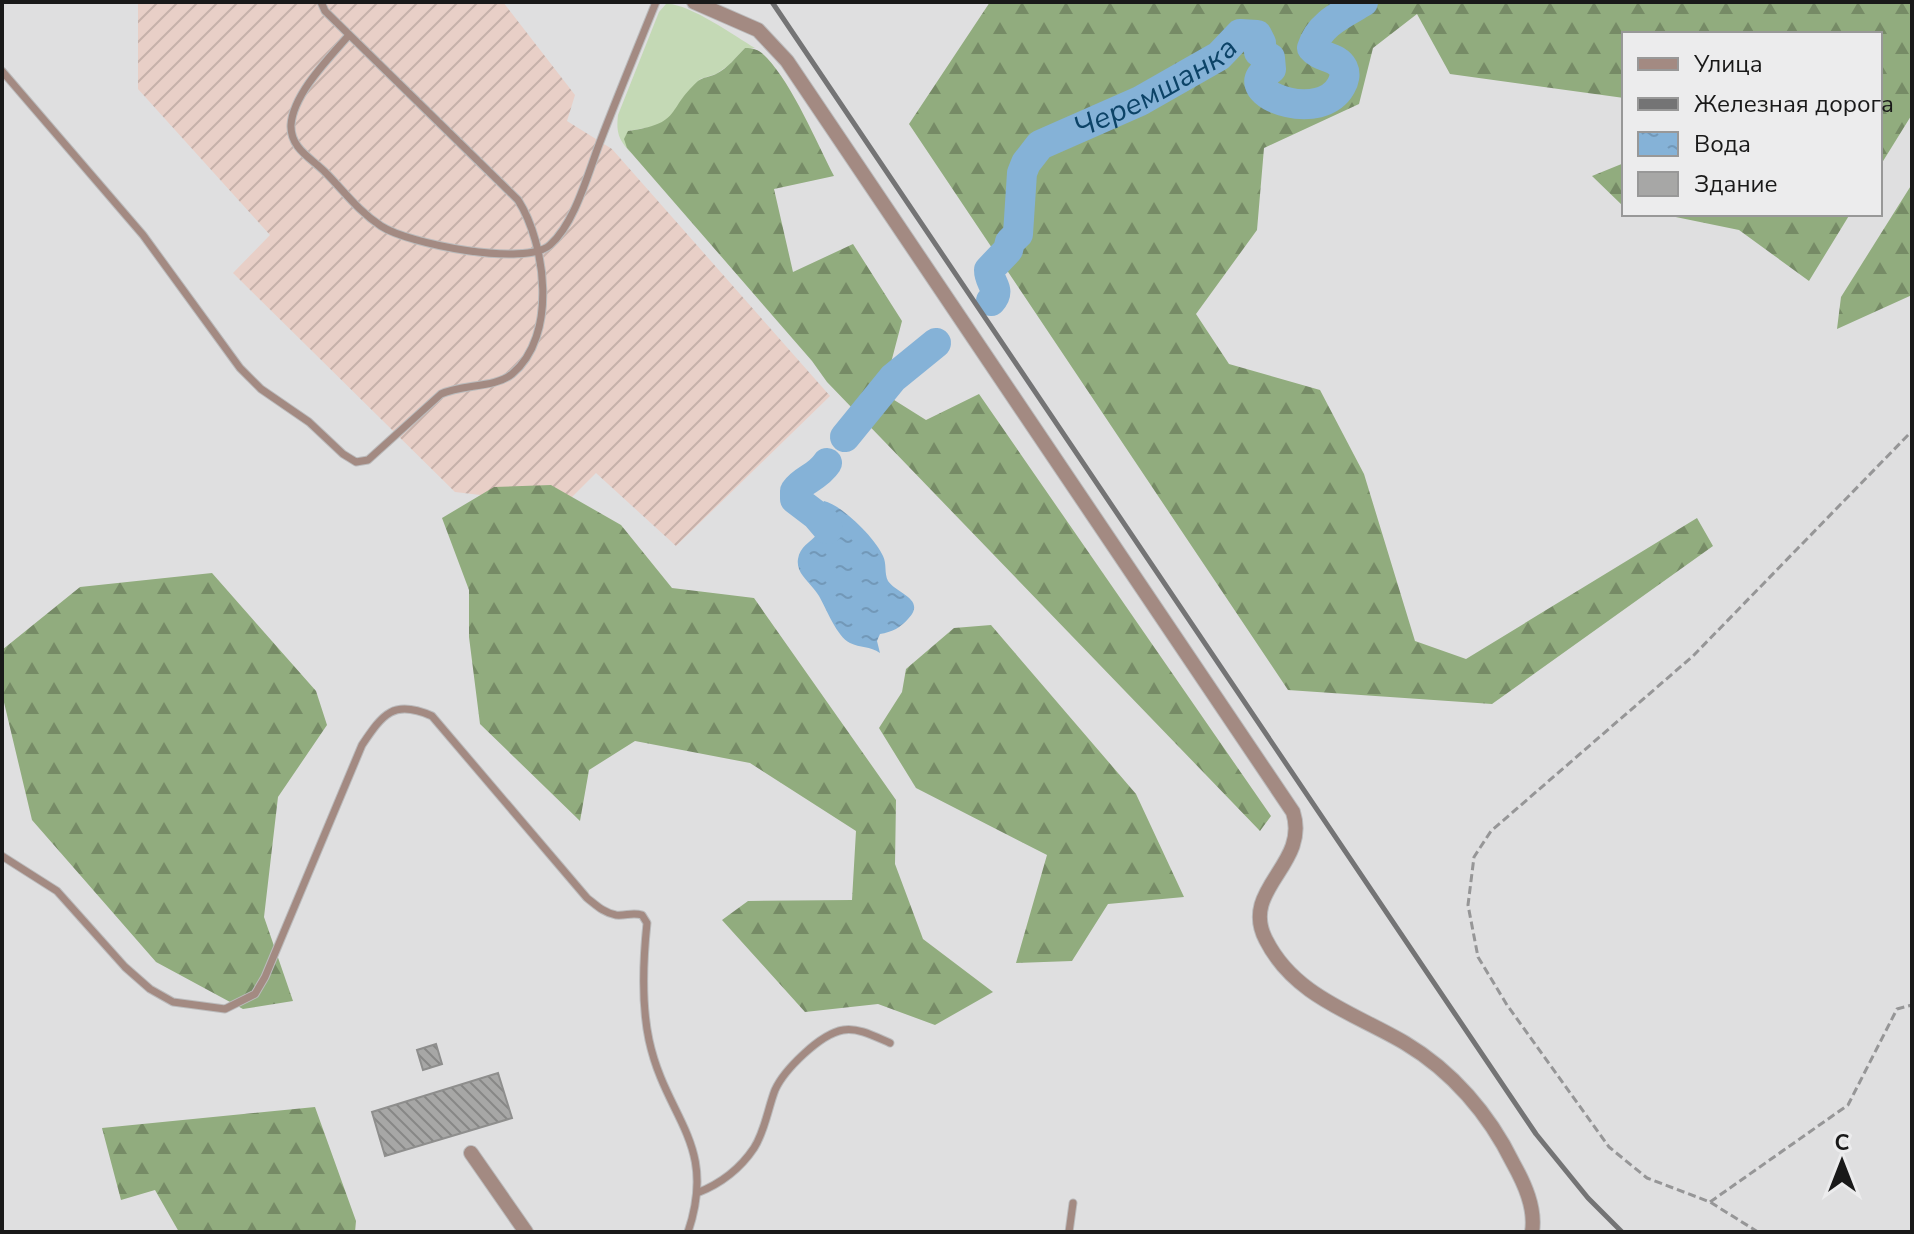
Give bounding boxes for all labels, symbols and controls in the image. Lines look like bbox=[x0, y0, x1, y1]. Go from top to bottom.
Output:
water label: Черемшанка bbox=[1067, 28, 1247, 148]
legend bbox=[1622, 32, 1882, 216]
text: Улица bbox=[1693, 48, 1763, 80]
text: Железная дорога bbox=[1694, 88, 1894, 120]
text: Вода bbox=[1694, 128, 1751, 160]
text: Здание bbox=[1694, 168, 1778, 200]
north arrow bbox=[1802, 1122, 1882, 1202]
text: С bbox=[1835, 1128, 1850, 1158]

